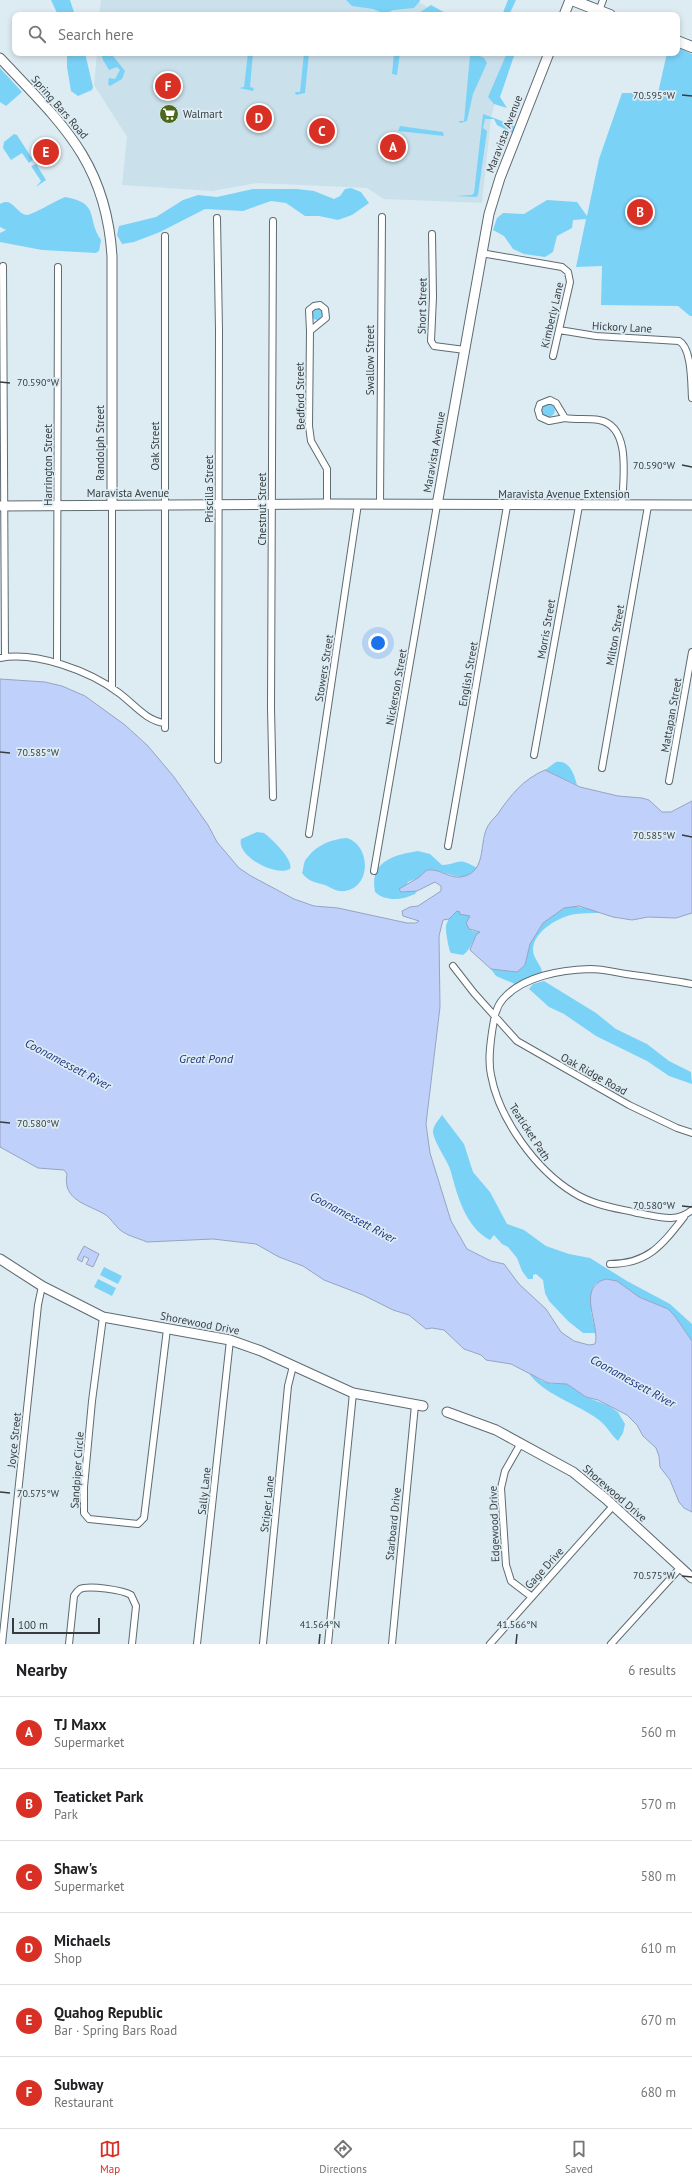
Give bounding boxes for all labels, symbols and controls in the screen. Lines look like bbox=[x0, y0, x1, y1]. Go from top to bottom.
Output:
search box bbox=[12, 12, 680, 56]
icon: search bbox=[26, 23, 48, 45]
text: Search here bbox=[58, 25, 134, 44]
pin: F bbox=[155, 71, 181, 101]
street label: Spring Bars Road bbox=[29, 72, 92, 142]
text: 70.595°W bbox=[633, 89, 676, 102]
street label: Maravista Avenue bbox=[483, 93, 525, 175]
supermarket icon: Walmart bbox=[158, 103, 180, 125]
pin: D bbox=[246, 103, 272, 133]
place label: Walmart bbox=[183, 107, 223, 121]
pin: C bbox=[309, 116, 335, 146]
pin: A bbox=[380, 132, 406, 162]
pin: E bbox=[33, 137, 59, 167]
pin: B bbox=[627, 197, 653, 227]
street label: Short Street bbox=[415, 277, 429, 334]
street label: Kimberly Lane bbox=[538, 280, 566, 349]
street label: Hickory Lane bbox=[592, 318, 653, 336]
street label: Swallow Street bbox=[363, 325, 377, 395]
street label: Bedford Street bbox=[292, 362, 308, 430]
text: 70.590°W bbox=[17, 376, 60, 389]
street label: Randolph Street bbox=[93, 405, 107, 481]
street label: Maravista Avenue bbox=[420, 410, 448, 494]
street label: Oak Street bbox=[148, 421, 162, 470]
street label: Harrington Street bbox=[41, 424, 55, 506]
street label: Priscilla Street bbox=[202, 455, 216, 523]
text: 70.590°W bbox=[633, 459, 676, 472]
street label: Chestnut Street bbox=[255, 472, 269, 545]
street label: Maravista Avenue bbox=[87, 486, 170, 500]
street label: Maravista Avenue Extension bbox=[498, 487, 630, 501]
street label: Morris Street bbox=[534, 598, 558, 660]
street label: Milton Street bbox=[603, 603, 627, 666]
street label: Stowers Street bbox=[312, 633, 336, 703]
your location bbox=[368, 633, 388, 653]
street label: English Street bbox=[455, 640, 481, 708]
street label: Nickerson Street bbox=[382, 647, 410, 726]
street label: Mattapan Street bbox=[658, 676, 684, 753]
text: 70.585°W bbox=[17, 746, 60, 759]
text: 70.585°W bbox=[633, 829, 676, 842]
water label: Coonamessett River bbox=[23, 1035, 114, 1093]
street label: Oak Ridge Road bbox=[558, 1050, 630, 1098]
water label: Great Pond bbox=[179, 1051, 234, 1066]
street label: Teaticket Path bbox=[506, 1101, 554, 1163]
text: 70.580°W bbox=[17, 1117, 60, 1130]
water label: Coonamessett River bbox=[308, 1188, 399, 1246]
text: 70.580°W bbox=[633, 1199, 676, 1212]
street label: Shorewood Drive bbox=[159, 1308, 241, 1338]
water label: Coonamessett River bbox=[588, 1351, 679, 1411]
street label: Joyce Street bbox=[4, 1412, 24, 1469]
street label: Sandpiper Circle bbox=[67, 1431, 87, 1509]
street label: Shorewood Drive bbox=[580, 1461, 650, 1525]
street label: Sally Lane bbox=[195, 1466, 214, 1516]
street label: Striper Lane bbox=[257, 1475, 277, 1533]
street label: Edgewood Drive bbox=[486, 1485, 502, 1562]
street label: Starboard Drive bbox=[382, 1486, 404, 1561]
text: 70.575°W bbox=[17, 1487, 60, 1500]
street label: Gage Drive bbox=[522, 1544, 567, 1592]
text: 70.575°W bbox=[633, 1569, 676, 1582]
scale bar bbox=[12, 1616, 100, 1635]
text: 100 m bbox=[18, 1618, 48, 1632]
text: 41.564°N bbox=[300, 1618, 340, 1631]
text: 41.566°N bbox=[497, 1618, 537, 1631]
text: Nearby bbox=[16, 1659, 67, 1681]
text: 6 results bbox=[628, 1662, 676, 1679]
text: TJ Maxx bbox=[54, 1715, 106, 1734]
text: A bbox=[25, 1724, 33, 1741]
text: 560 m bbox=[641, 1724, 676, 1741]
text: Supermarket bbox=[54, 1734, 124, 1751]
text: Teaticket Park bbox=[54, 1787, 143, 1806]
text: B bbox=[25, 1796, 33, 1813]
text: 570 m bbox=[641, 1796, 676, 1813]
text: Park bbox=[54, 1806, 78, 1823]
text: Shaw's bbox=[54, 1859, 97, 1878]
text: C bbox=[25, 1868, 33, 1885]
text: 580 m bbox=[641, 1868, 676, 1885]
text: Supermarket bbox=[54, 1878, 124, 1895]
text: Michaels bbox=[54, 1931, 111, 1950]
text: D bbox=[25, 1940, 33, 1957]
text: 610 m bbox=[641, 1940, 676, 1957]
text: Shop bbox=[54, 1950, 82, 1967]
text: Quahog Republic bbox=[54, 2003, 163, 2022]
text: E bbox=[26, 2012, 32, 2029]
text: 670 m bbox=[641, 2012, 676, 2029]
text: Bar · Spring Bars Road bbox=[54, 2022, 177, 2039]
text: Subway bbox=[54, 2075, 103, 2094]
text: F bbox=[26, 2084, 32, 2101]
text: 680 m bbox=[641, 2084, 676, 2101]
text: Restaurant bbox=[54, 2094, 113, 2111]
tab: Map bbox=[99, 2138, 121, 2176]
tab: Directions bbox=[319, 2138, 367, 2176]
tab: Saved bbox=[565, 2138, 593, 2176]

